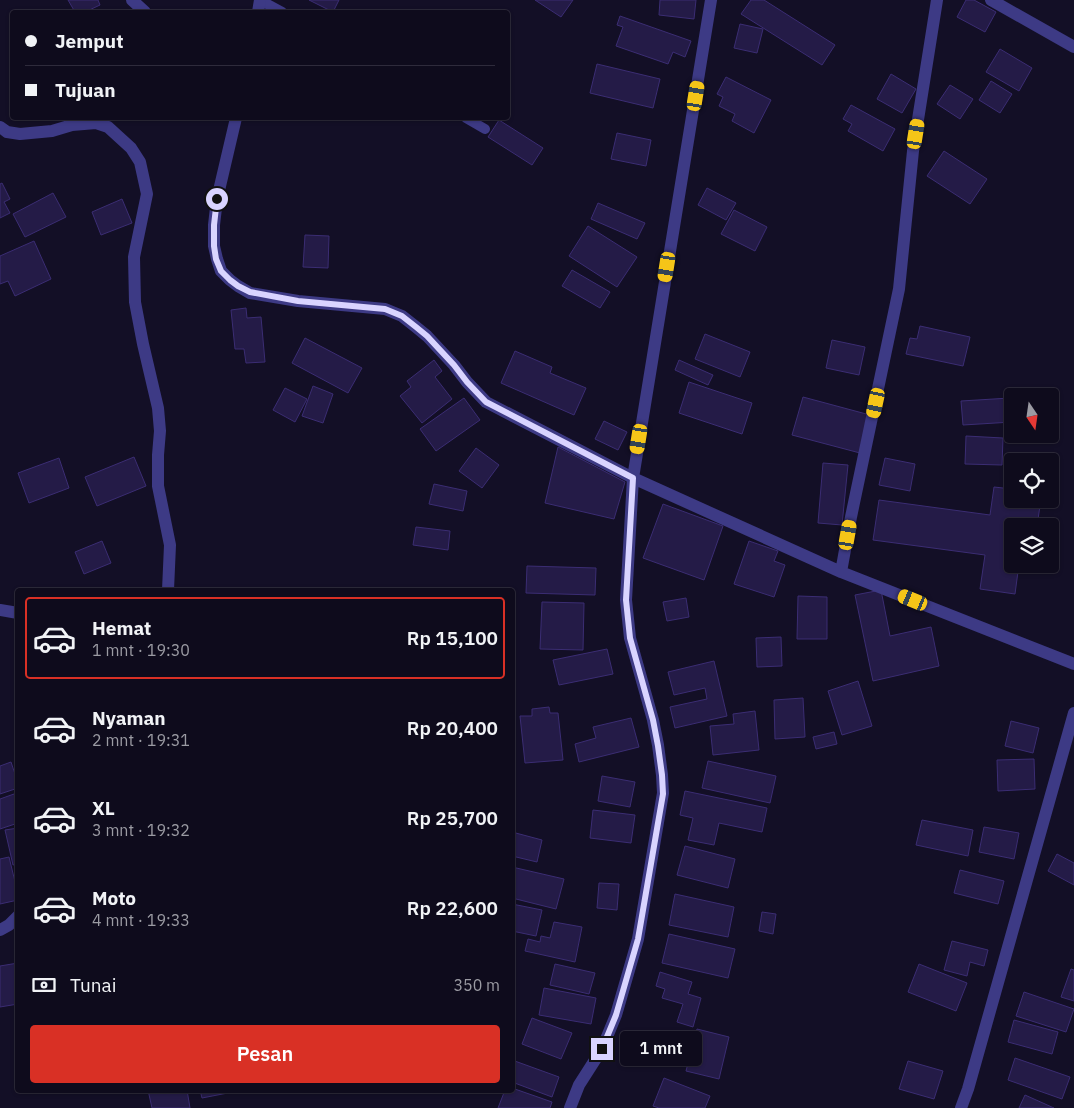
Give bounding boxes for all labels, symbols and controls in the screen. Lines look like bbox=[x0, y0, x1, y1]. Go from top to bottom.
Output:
text: Jemput bbox=[55, 29, 123, 53]
text: Tujuan bbox=[55, 78, 115, 102]
car bbox=[686, 80, 705, 112]
car bbox=[906, 118, 925, 150]
route start bbox=[206, 188, 228, 210]
car bbox=[657, 251, 676, 283]
car bbox=[865, 387, 886, 419]
north arrow bbox=[1004, 388, 1059, 442]
map controls bbox=[1004, 388, 1059, 573]
car bbox=[629, 423, 648, 455]
button: locate bbox=[1004, 453, 1059, 508]
button: layers bbox=[1004, 518, 1059, 573]
car bbox=[838, 519, 857, 551]
car bbox=[896, 587, 929, 613]
icon: car bbox=[32, 616, 77, 661]
text: Hemat bbox=[92, 616, 151, 640]
text: Rp 15,100 bbox=[407, 626, 498, 650]
text: 1 mnt · 19:30 bbox=[92, 640, 190, 660]
icon: car bbox=[32, 706, 77, 751]
text: Nyaman bbox=[92, 706, 166, 730]
text: Rp 20,400 bbox=[407, 716, 498, 740]
text: 2 mnt · 19:31 bbox=[92, 730, 190, 750]
icon: car bbox=[32, 796, 77, 841]
text: XL bbox=[92, 796, 115, 820]
text: Rp 25,700 bbox=[407, 806, 498, 830]
text: 3 mnt · 19:32 bbox=[92, 820, 190, 840]
icon: car bbox=[32, 886, 77, 931]
text: Moto bbox=[92, 886, 136, 910]
text: Rp 22,600 bbox=[407, 896, 498, 920]
text: 4 mnt · 19:33 bbox=[92, 910, 190, 930]
icon: cash bbox=[30, 971, 58, 999]
text: Tunai bbox=[70, 973, 116, 997]
text: 350 m bbox=[453, 975, 500, 995]
button: Pesan bbox=[30, 1025, 500, 1083]
callout: 1 mnt bbox=[620, 1032, 702, 1066]
route end bbox=[591, 1038, 613, 1060]
text: 1 mnt bbox=[640, 1038, 682, 1058]

